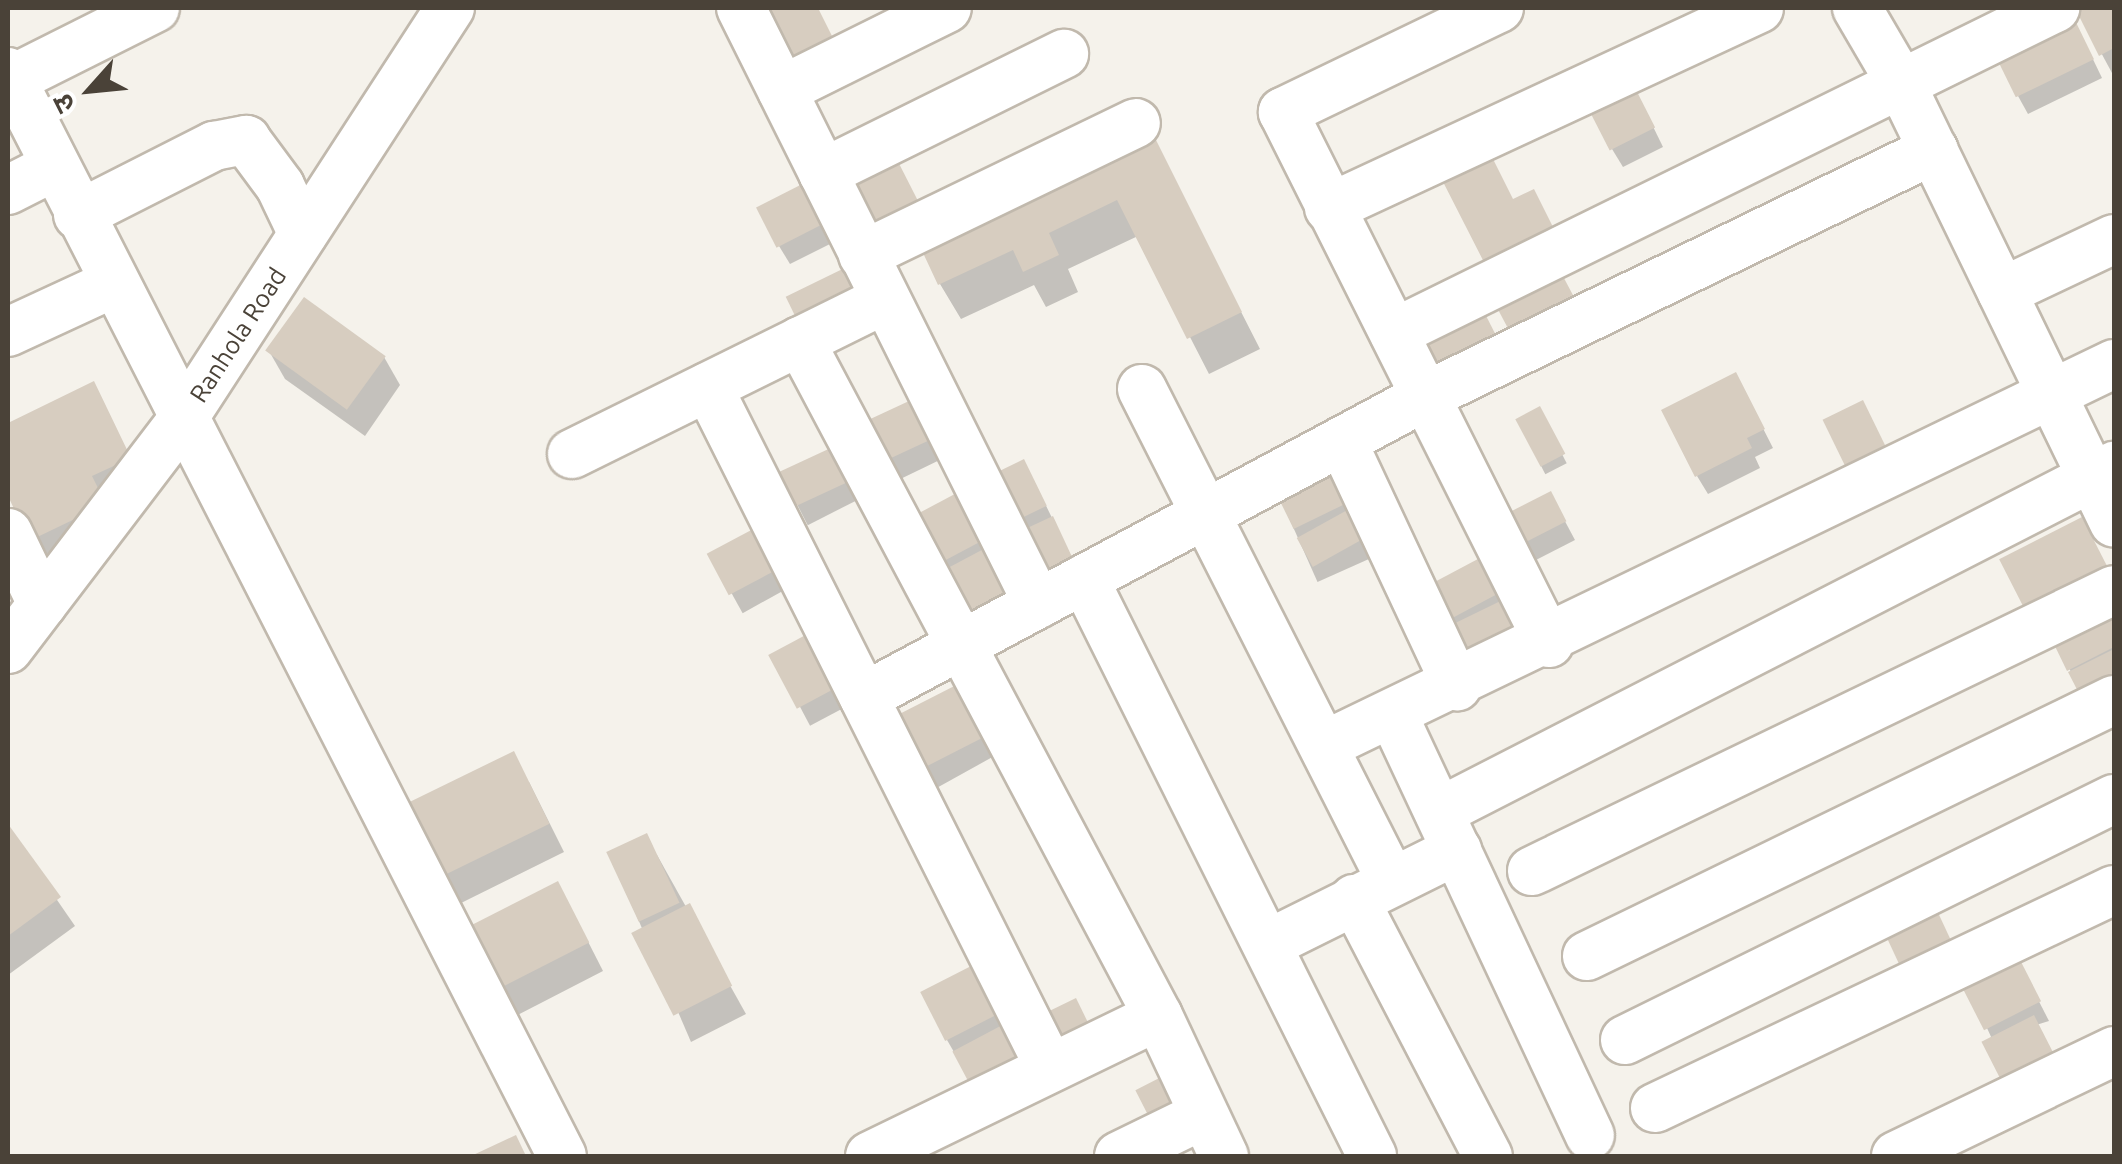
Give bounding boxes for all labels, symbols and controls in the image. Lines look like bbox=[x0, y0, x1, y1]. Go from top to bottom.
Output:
north arrow bbox=[40, 40, 140, 140]
text: उ bbox=[45, 90, 80, 118]
street label: Ranhola Road bbox=[183, 262, 293, 408]

